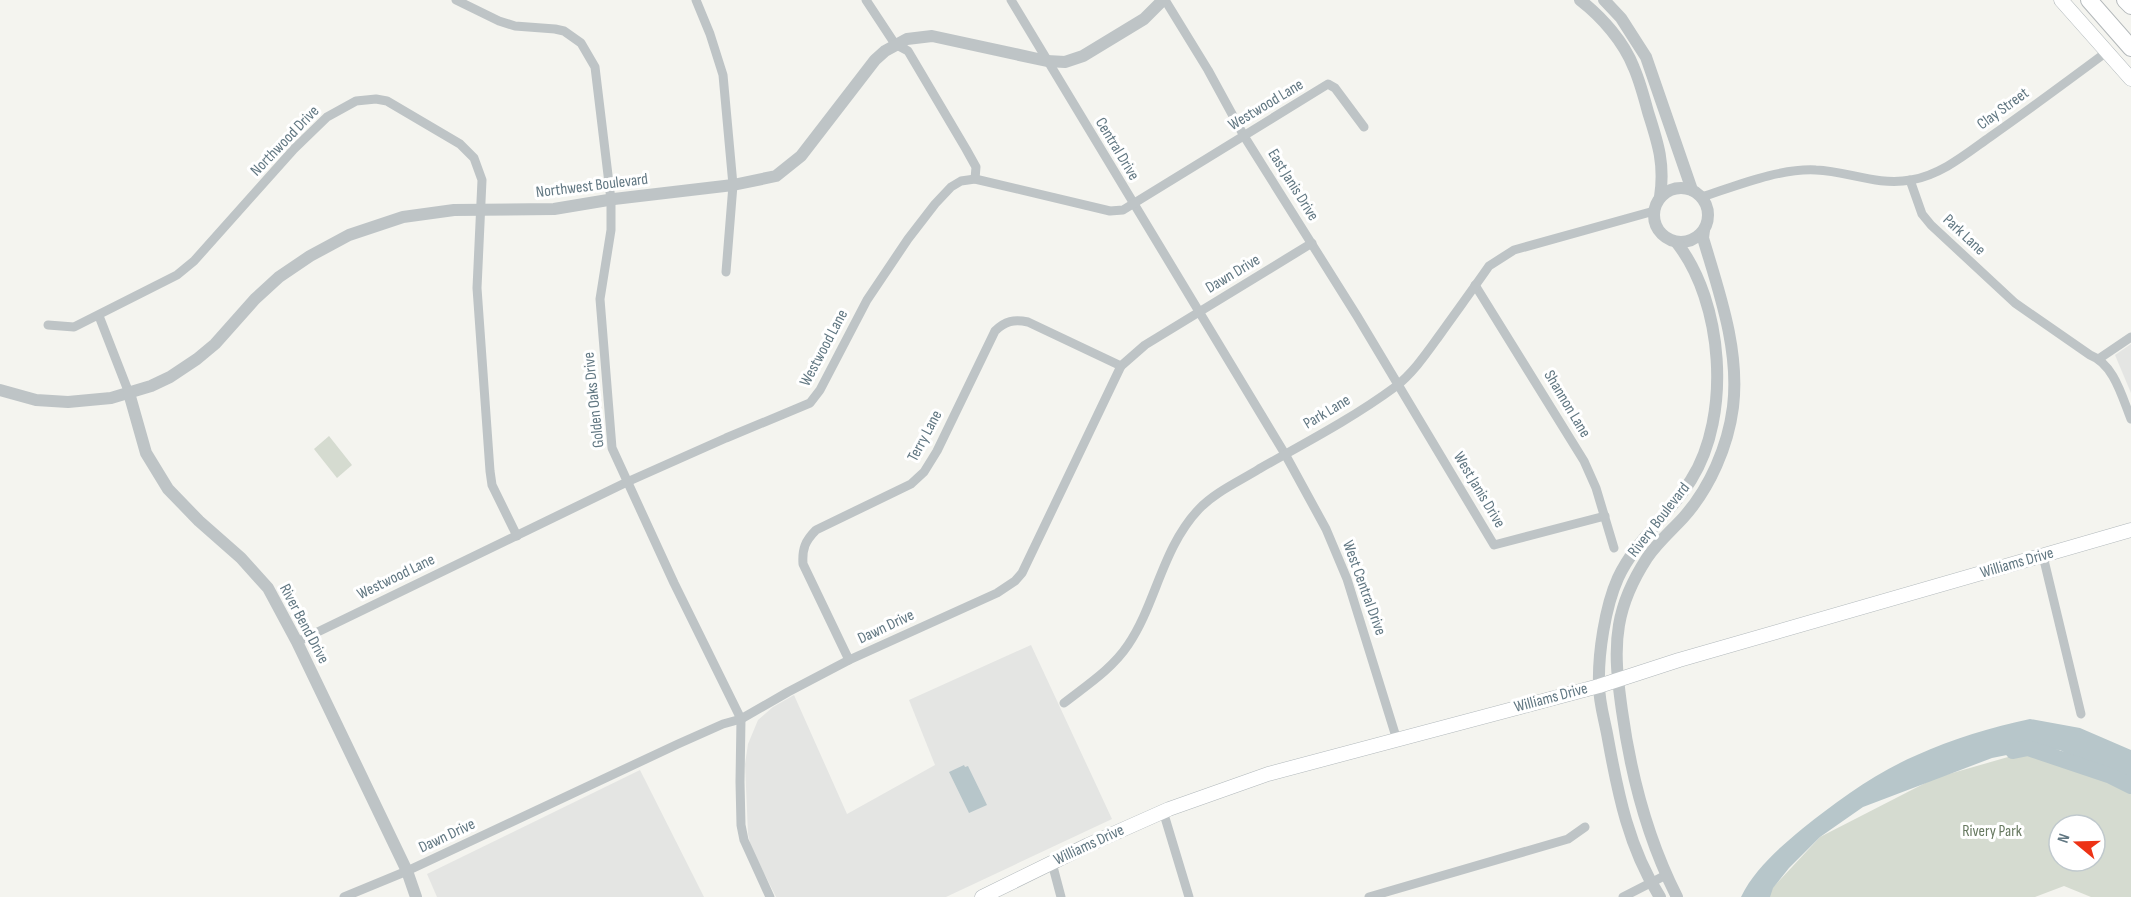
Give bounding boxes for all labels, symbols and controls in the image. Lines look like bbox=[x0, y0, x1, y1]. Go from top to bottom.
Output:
street label: Westwood Lane bbox=[1225, 75, 1307, 135]
street label: Clay Street bbox=[1973, 84, 2033, 134]
street label: Northwood Drive bbox=[247, 102, 323, 180]
street label: Central Drive bbox=[1091, 114, 1143, 184]
street label: East Janis Drive bbox=[1263, 146, 1323, 224]
street label: Northwest Boulevard bbox=[535, 170, 649, 202]
street label: Park Lane bbox=[1939, 211, 1989, 259]
street label: Dawn Drive bbox=[1202, 250, 1264, 298]
street label: Westwood Lane bbox=[796, 306, 852, 390]
street label: Golden Oaks Drive bbox=[580, 351, 608, 449]
street label: Shannon Lane bbox=[1540, 367, 1594, 441]
street label: Park Lane bbox=[1300, 391, 1354, 433]
street label: Terry Lane bbox=[904, 407, 946, 465]
street label: West Janis Drive bbox=[1449, 449, 1509, 531]
street label: Rivery Boulevard bbox=[1624, 479, 1694, 561]
street label: West Central Drive bbox=[1338, 538, 1390, 638]
street label: Williams Drive bbox=[1978, 543, 2056, 583]
street label: Westwood Lane bbox=[354, 550, 438, 604]
street label: River Bend Drive bbox=[275, 581, 333, 667]
street label: Dawn Drive bbox=[855, 606, 917, 648]
street label: Williams Drive bbox=[1512, 679, 1590, 717]
north arrow bbox=[2047, 813, 2107, 873]
street label: Dawn Drive bbox=[416, 815, 478, 857]
street label: Williams Drive bbox=[1051, 820, 1127, 870]
park label: Rivery Park bbox=[1962, 822, 2022, 841]
text: N bbox=[2054, 831, 2075, 846]

